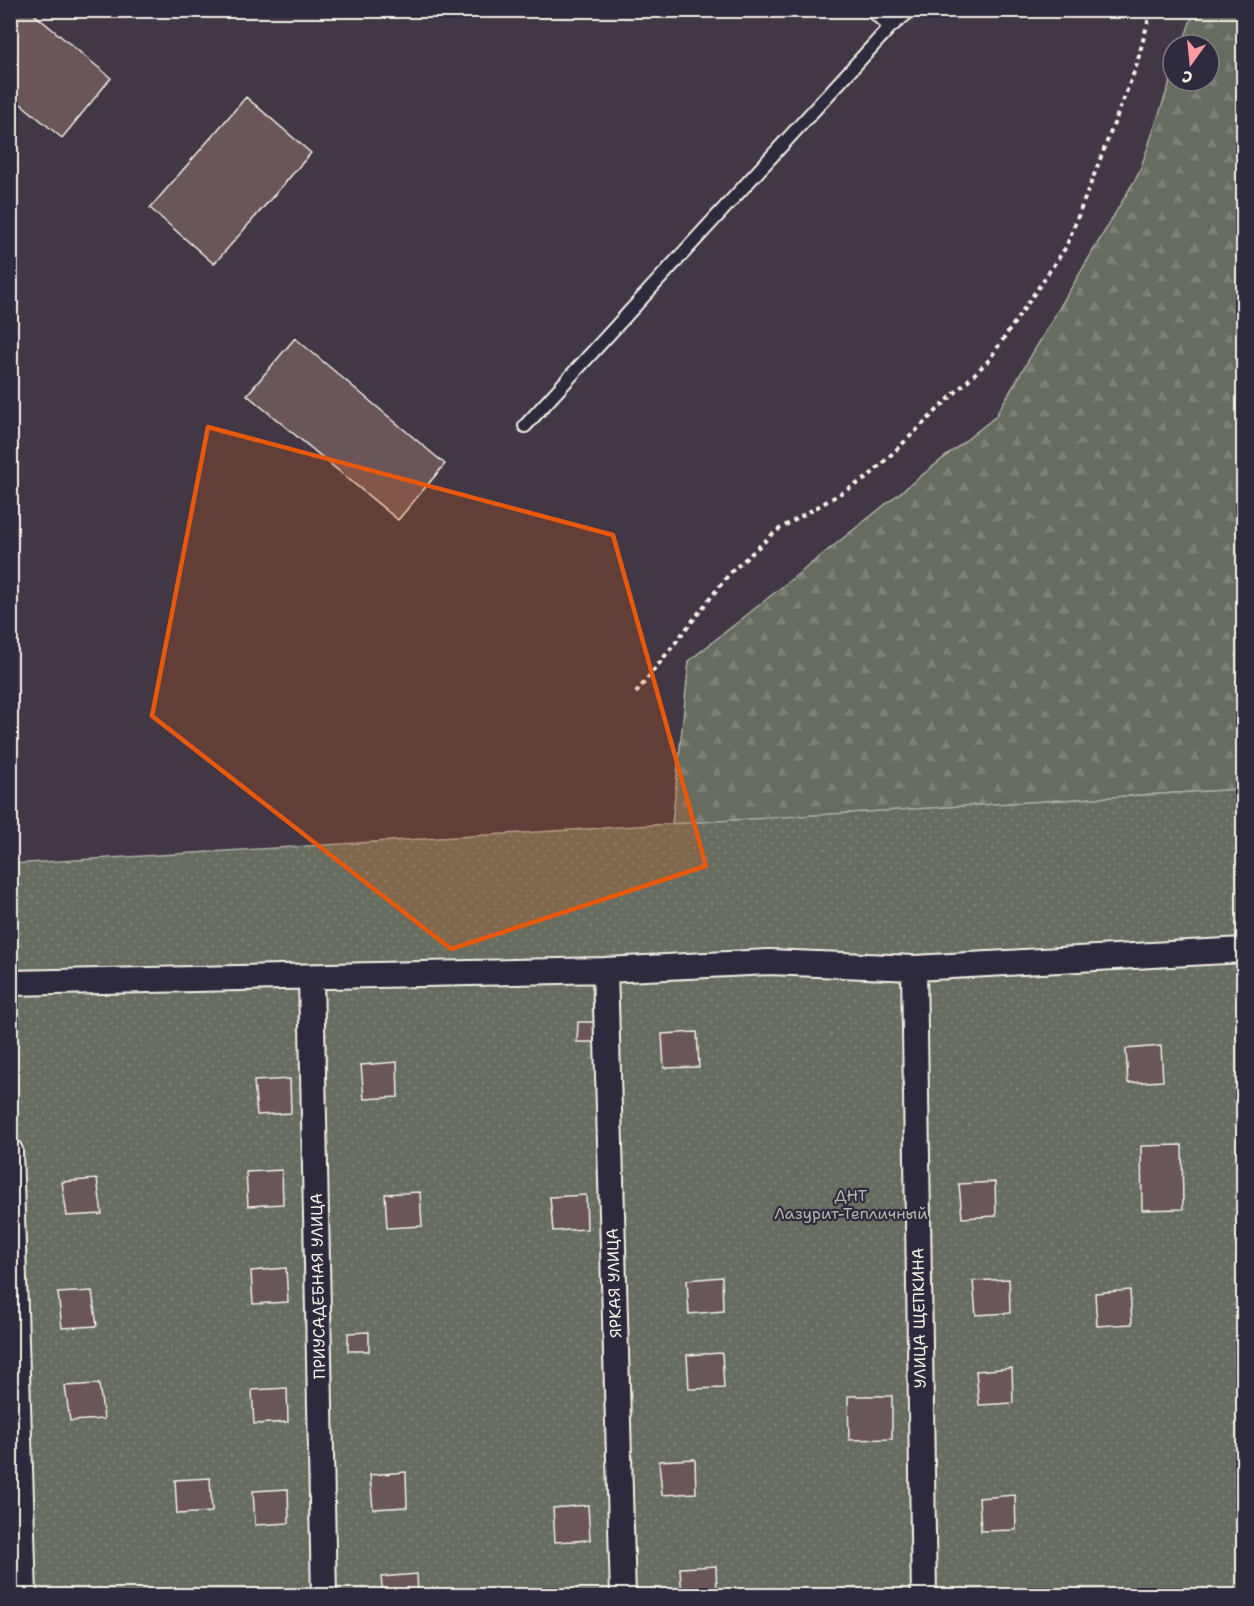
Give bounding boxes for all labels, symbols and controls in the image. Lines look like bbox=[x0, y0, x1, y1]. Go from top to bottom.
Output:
north arrow bbox=[1161, 33, 1221, 93]
text: С bbox=[1180, 66, 1195, 88]
park label: ДНТ Лазурит-Тепличный bbox=[774, 1185, 928, 1224]
street label: ПРИУСАДЕБНАЯ УЛИЦА bbox=[306, 1193, 330, 1379]
street label: ЯРКАЯ УЛИЦА bbox=[602, 1228, 626, 1338]
street label: УЛИЦА ЩЕПКИНА bbox=[907, 1247, 931, 1389]

